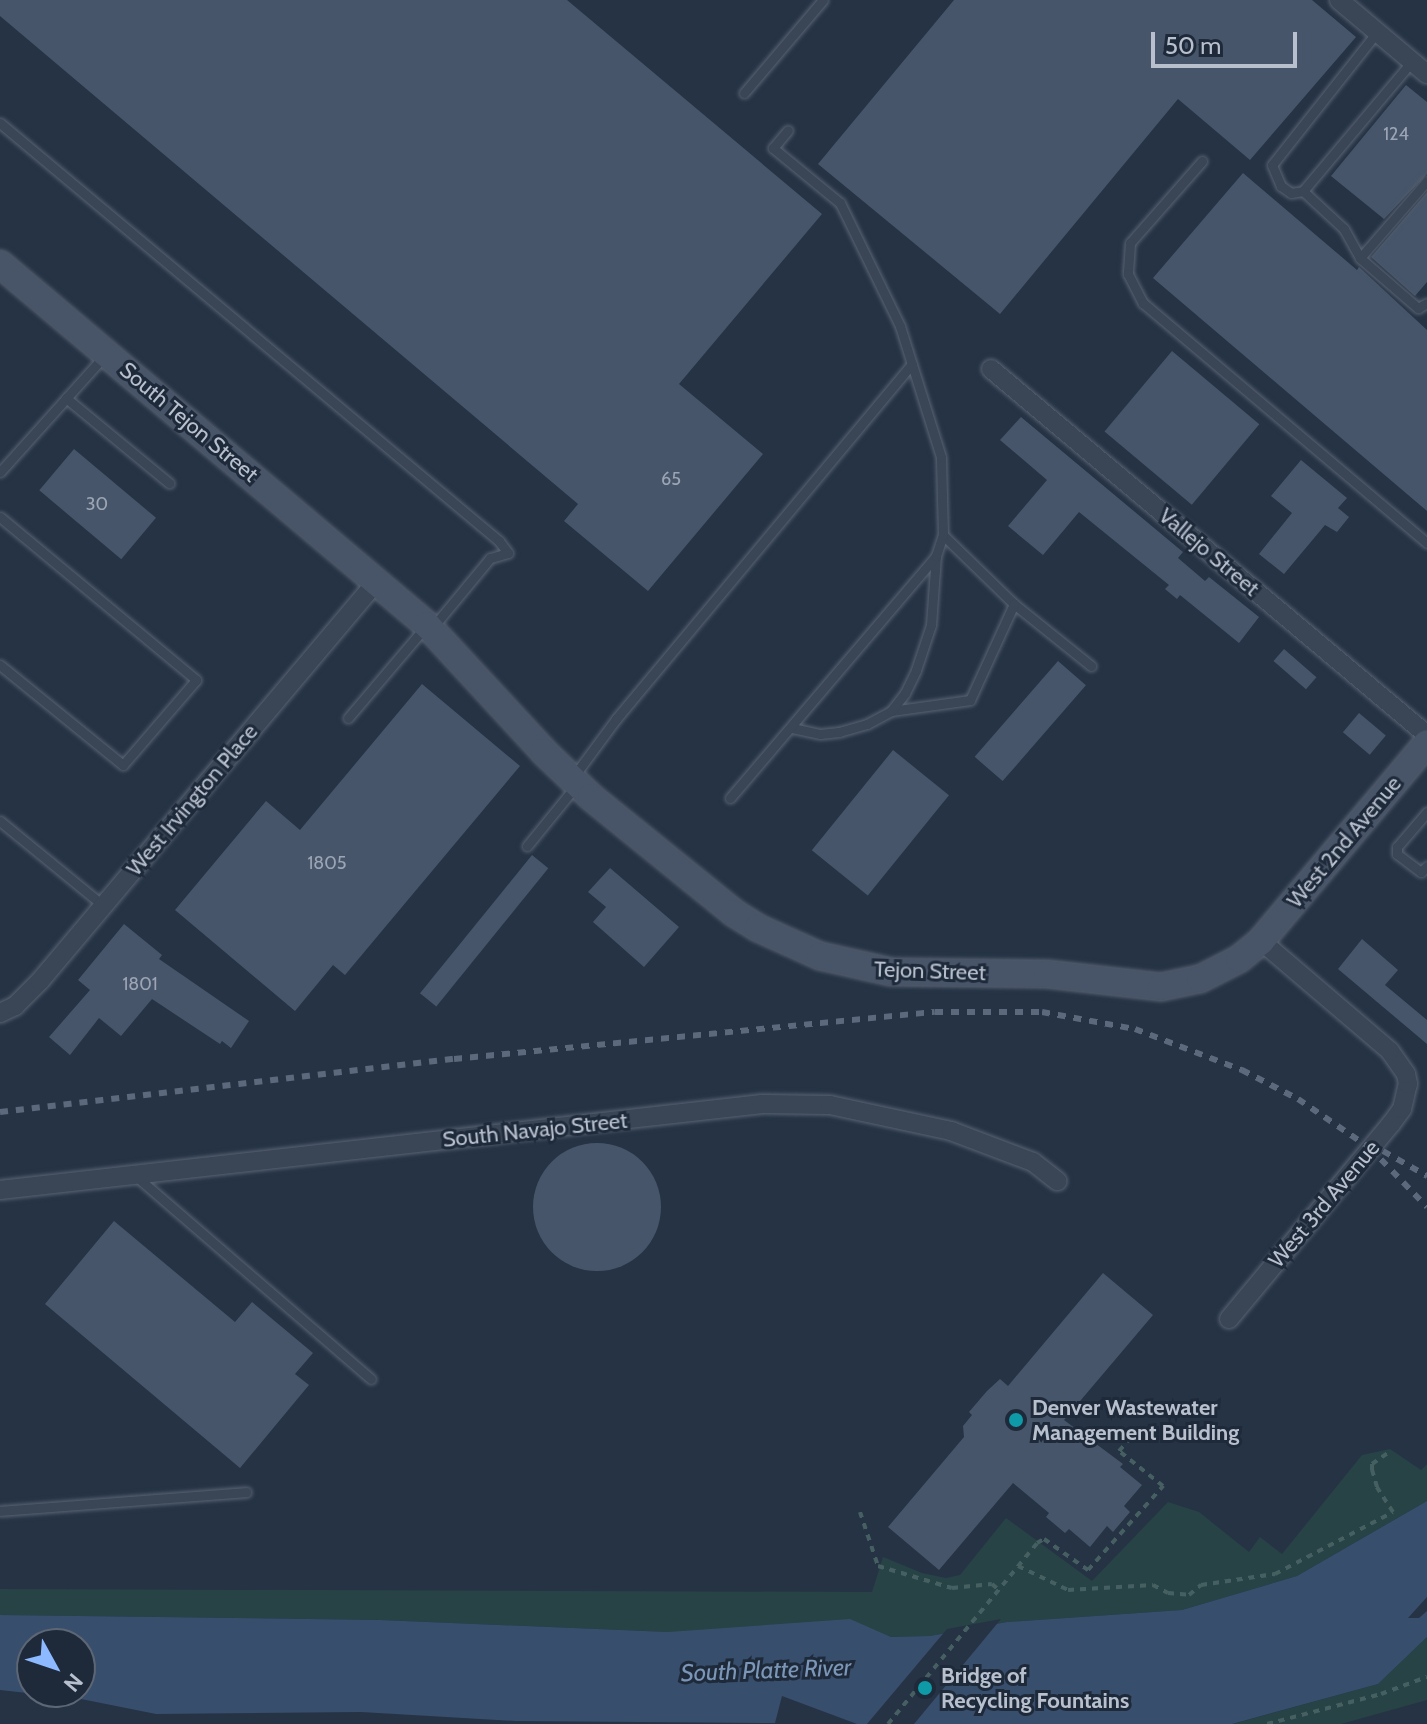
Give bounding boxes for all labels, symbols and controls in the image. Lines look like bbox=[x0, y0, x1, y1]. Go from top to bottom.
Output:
scale bar bbox=[1155, 16, 1301, 66]
text: 50 m bbox=[1165, 31, 1221, 60]
house number: 124 bbox=[1383, 123, 1409, 145]
street label: South Tejon Street bbox=[114, 356, 264, 488]
house number: 65 bbox=[661, 468, 681, 490]
house number: 30 bbox=[86, 493, 108, 515]
street label: Vallejo Street bbox=[1153, 502, 1265, 602]
street label: West Irvington Place bbox=[121, 719, 263, 881]
street label: West 2nd Avenue bbox=[1281, 771, 1407, 913]
house number: 1805 bbox=[307, 852, 347, 874]
street label: Tejon Street bbox=[874, 956, 986, 986]
house number: 1801 bbox=[122, 973, 158, 995]
street label: South Navajo Street bbox=[441, 1107, 629, 1153]
street label: West 3rd Avenue bbox=[1263, 1135, 1385, 1273]
place label: Denver Wastewater Management Building bbox=[1032, 1394, 1239, 1446]
marker: Denver Wastewater Management Building bbox=[1007, 1411, 1025, 1429]
north arrow bbox=[16, 1628, 96, 1708]
water label: South Platte River bbox=[680, 1653, 852, 1687]
place label: Bridge of Recycling Fountains bbox=[941, 1662, 1129, 1714]
text: N bbox=[58, 1668, 89, 1697]
marker: Bridge of Recycling Fountains bbox=[916, 1679, 934, 1697]

